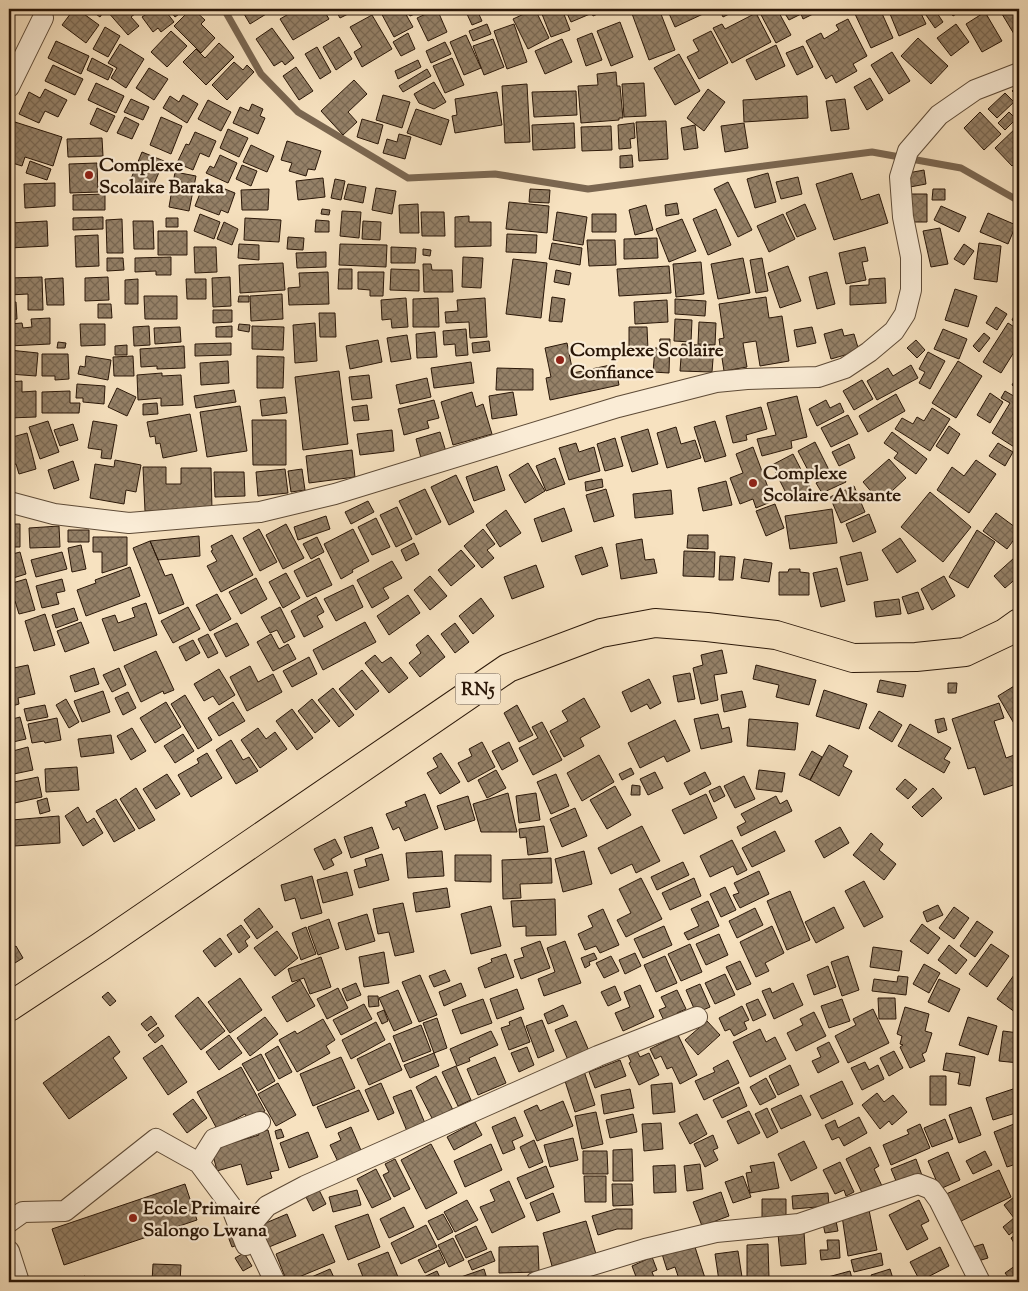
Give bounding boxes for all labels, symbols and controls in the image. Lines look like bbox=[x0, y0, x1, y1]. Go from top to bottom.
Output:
place label: Complexe Scolaire Baraka bbox=[99, 153, 224, 202]
marker: Complexe Scolaire Baraka bbox=[83, 169, 95, 181]
place label: Complexe Scolaire Confiance bbox=[570, 338, 724, 387]
marker: Complexe Scolaire Confiance bbox=[554, 354, 566, 366]
place label: Complexe Scolaire Aksante bbox=[763, 461, 901, 510]
marker: Complexe Scolaire Aksante bbox=[747, 477, 759, 489]
road number: RN5 bbox=[456, 674, 500, 704]
place label: Ecole Primaire Salongo Lwana bbox=[143, 1196, 267, 1245]
marker: Ecole Primaire Salongo Lwana bbox=[127, 1212, 139, 1224]

